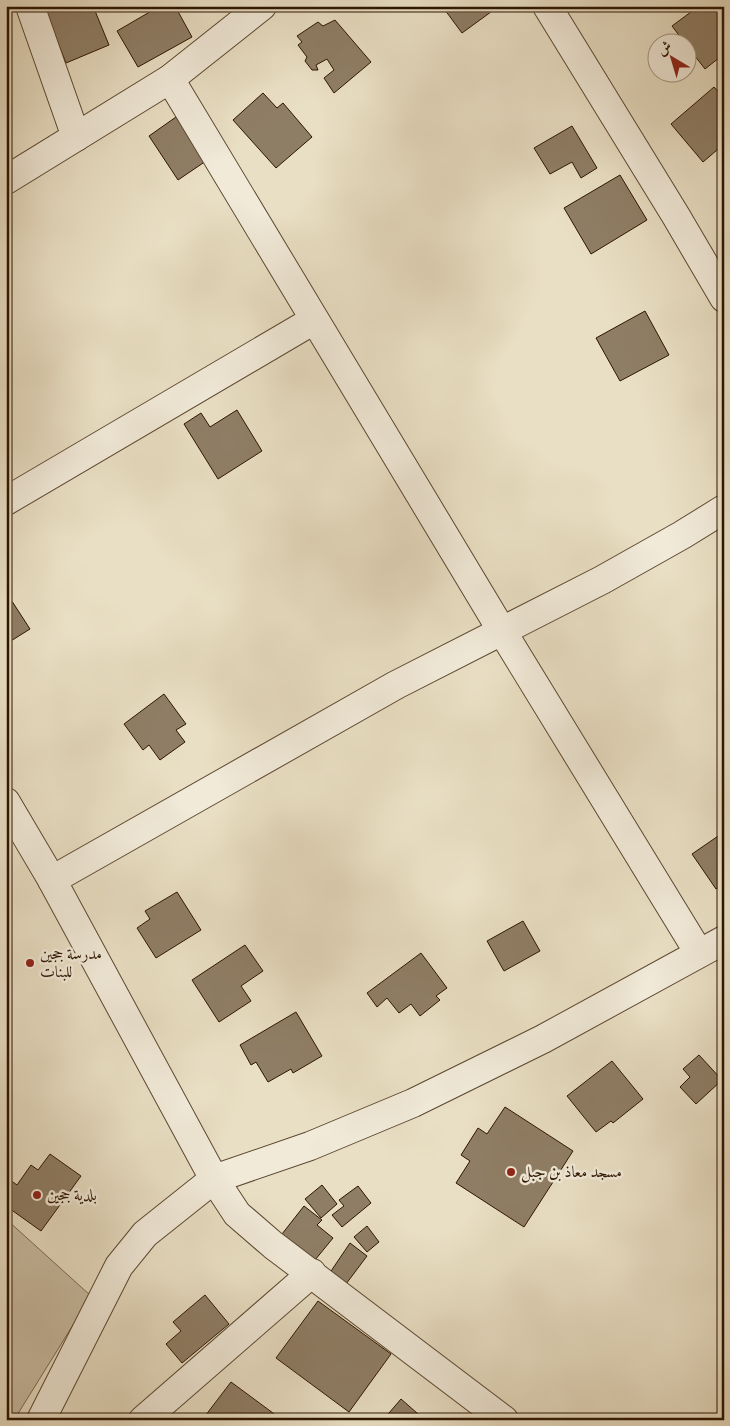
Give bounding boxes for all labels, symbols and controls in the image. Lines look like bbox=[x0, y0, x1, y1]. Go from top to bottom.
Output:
north arrow bbox=[648, 32, 698, 82]
text: ش bbox=[654, 37, 676, 60]
place label: مدرسة ججين للبنات bbox=[40, 944, 102, 982]
marker: مدرسة ججين للبنات bbox=[24, 957, 36, 969]
place label: مسجد معاذ بن جبل bbox=[521, 1162, 622, 1183]
marker: مسجد معاذ بن جبل bbox=[505, 1166, 517, 1178]
place label: بلدية ججين bbox=[47, 1185, 97, 1205]
marker: بلدية ججين bbox=[31, 1189, 43, 1201]

